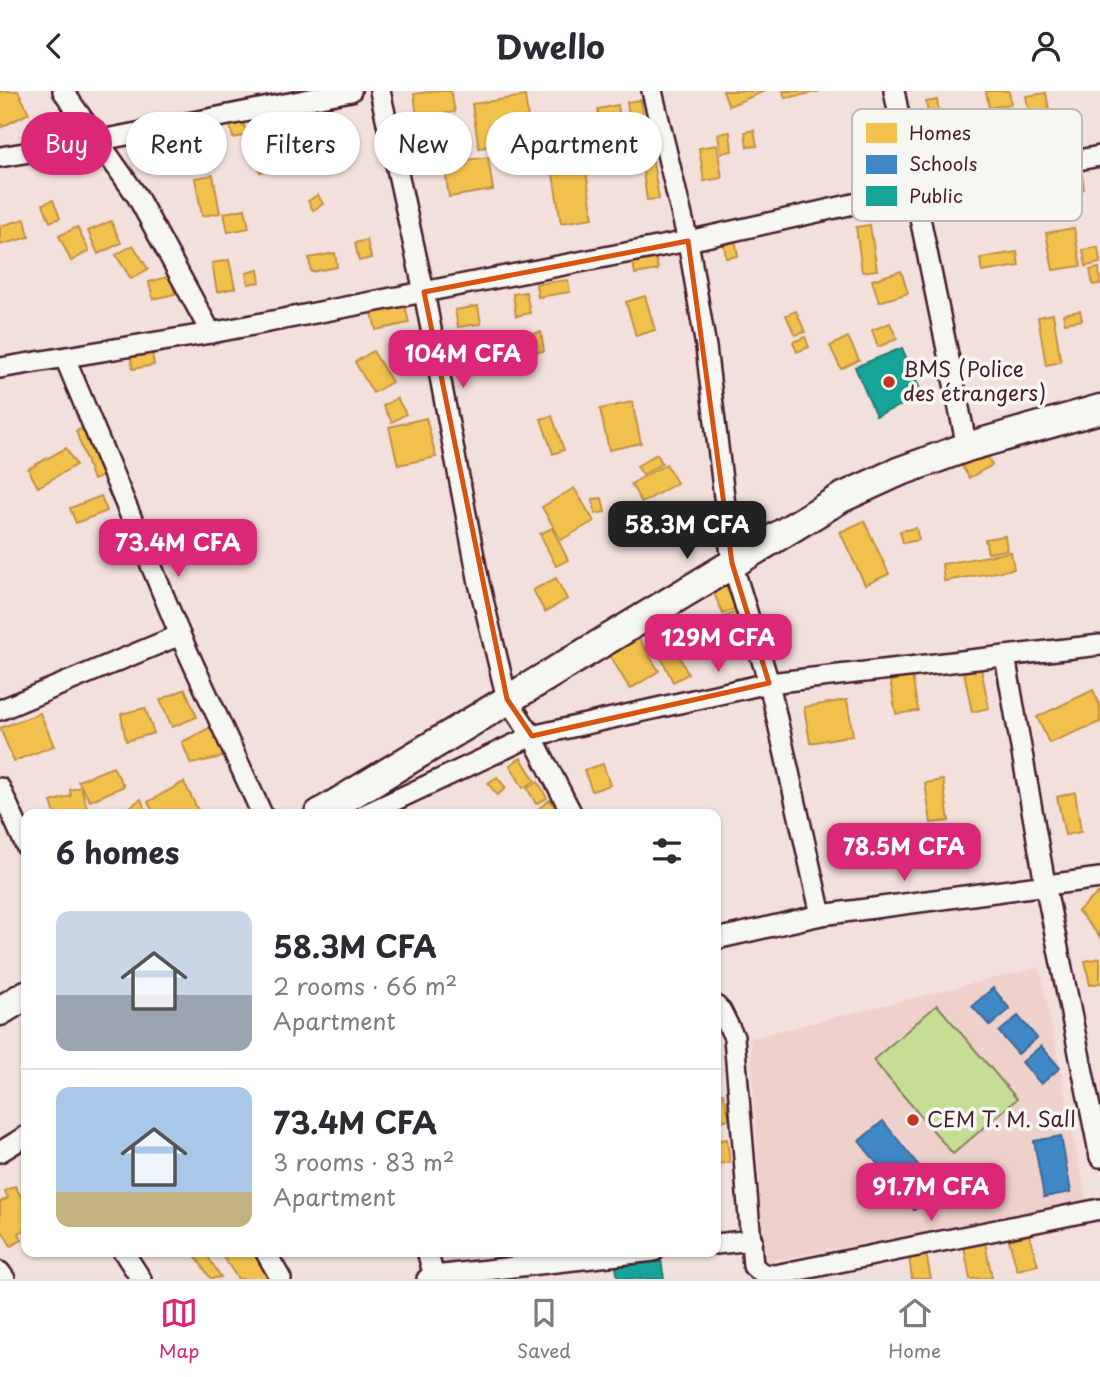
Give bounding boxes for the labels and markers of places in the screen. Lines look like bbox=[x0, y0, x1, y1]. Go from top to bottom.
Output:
pin: 104M CFA bbox=[391, 331, 535, 390]
place label: BMS (Police des étrangers) bbox=[903, 352, 1046, 408]
marker: BMS (Police des étrangers) bbox=[881, 374, 897, 390]
pin: 58.3M CFA bbox=[607, 501, 767, 561]
pin: 73.4M CFA bbox=[98, 519, 258, 579]
pin: 129M CFA bbox=[646, 615, 790, 674]
pin: 78.5M CFA bbox=[824, 823, 984, 883]
place label: CEM T. M. Sall bbox=[927, 1102, 1076, 1134]
marker: CEM T. M. Sall bbox=[905, 1112, 921, 1128]
pin: 91.7M CFA bbox=[851, 1163, 1011, 1223]

